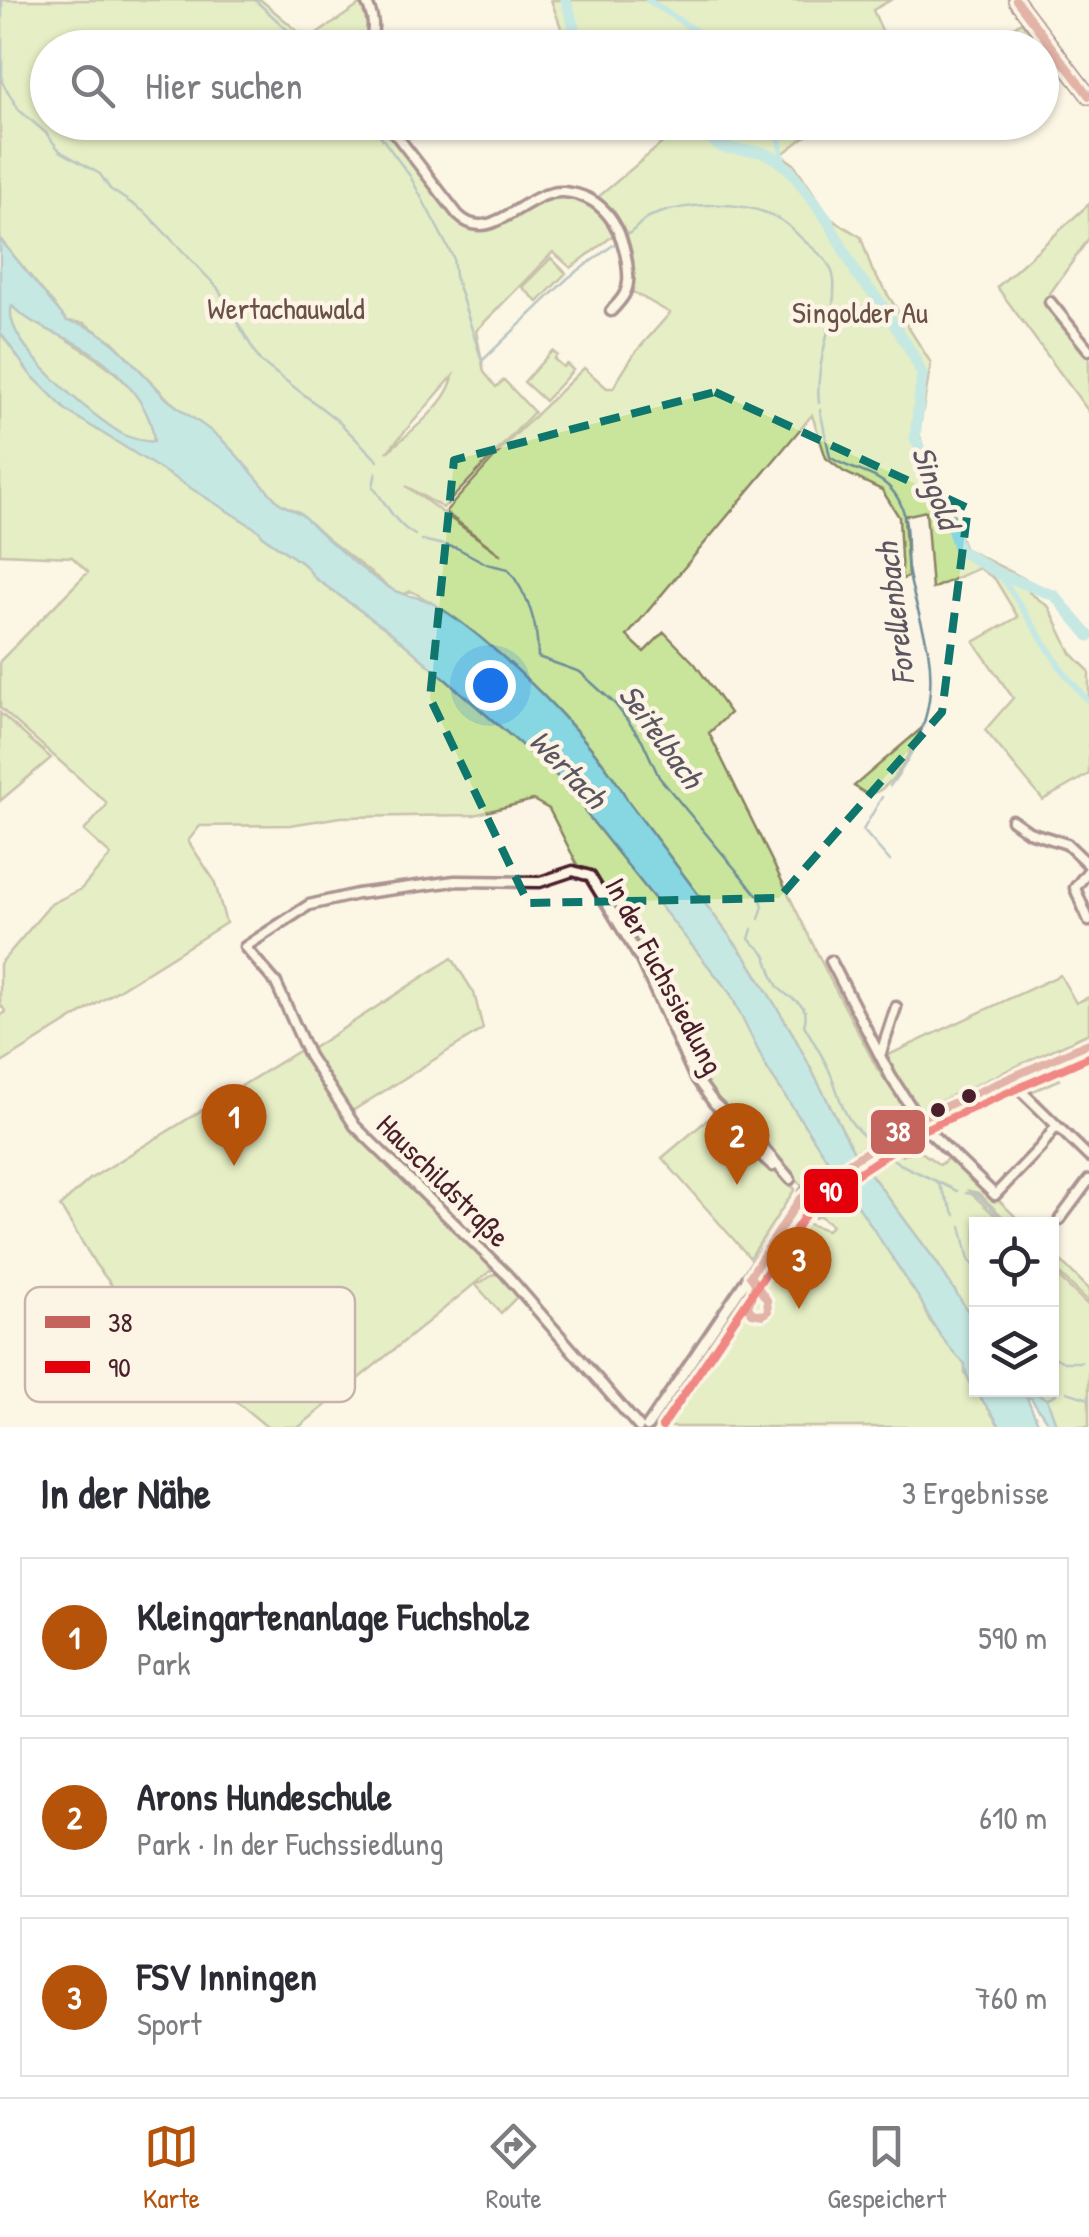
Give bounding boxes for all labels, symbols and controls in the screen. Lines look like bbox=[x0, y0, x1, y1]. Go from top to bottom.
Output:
search box bbox=[30, 30, 1059, 140]
icon: search bbox=[65, 58, 120, 113]
text: Hier suchen bbox=[145, 59, 303, 111]
park label: Wertachauwald bbox=[207, 288, 365, 328]
park label: Singolder Au bbox=[792, 292, 928, 332]
water label: Singold bbox=[902, 440, 973, 538]
water label: Forellenbach bbox=[864, 538, 925, 687]
your location bbox=[465, 660, 516, 711]
water label: Seitelbach bbox=[609, 675, 715, 798]
water label: Wertach bbox=[520, 720, 618, 819]
street label: In der Fuchssiedlung bbox=[596, 870, 734, 1081]
pin: 1 bbox=[202, 1084, 266, 1166]
unlabelled marker bbox=[959, 1086, 979, 1106]
unlabelled marker bbox=[928, 1100, 948, 1120]
pin: 2 bbox=[704, 1102, 770, 1185]
street label: Hauschildstraße bbox=[368, 1105, 519, 1256]
line badge: 38 bbox=[869, 1108, 927, 1156]
text: 38 bbox=[886, 1112, 910, 1150]
line badge: 90 bbox=[802, 1167, 860, 1215]
text: 90 bbox=[820, 1172, 843, 1210]
map controls bbox=[969, 1217, 1059, 1397]
button: locate bbox=[969, 1217, 1059, 1307]
pin: 3 bbox=[766, 1226, 832, 1309]
legend bbox=[25, 1287, 355, 1402]
text: 38 bbox=[108, 1303, 133, 1341]
button: layers bbox=[969, 1307, 1059, 1397]
text: 90 bbox=[108, 1348, 131, 1386]
text: In der Nähe bbox=[40, 1464, 211, 1521]
text: 3 Ergebnisse bbox=[902, 1471, 1049, 1514]
text: Kleingartenanlage Fuchsholz bbox=[137, 1590, 530, 1642]
text: 1 bbox=[69, 1616, 80, 1659]
text: 590 m bbox=[978, 1616, 1047, 1659]
text: Park bbox=[137, 1642, 191, 1685]
text: Arons Hundeschule bbox=[137, 1770, 392, 1822]
text: 2 bbox=[67, 1796, 82, 1839]
text: 610 m bbox=[979, 1796, 1047, 1839]
text: Park · In der Fuchssiedlung bbox=[137, 1822, 444, 1865]
text: FSV Inningen bbox=[137, 1950, 317, 2002]
text: 3 bbox=[67, 1976, 82, 2019]
text: 760 m bbox=[975, 1976, 1047, 2019]
text: Sport bbox=[137, 2002, 202, 2045]
tab: Karte bbox=[143, 2119, 200, 2217]
tab: Route bbox=[486, 2119, 542, 2217]
tab: Gespeichert bbox=[827, 2119, 946, 2217]

